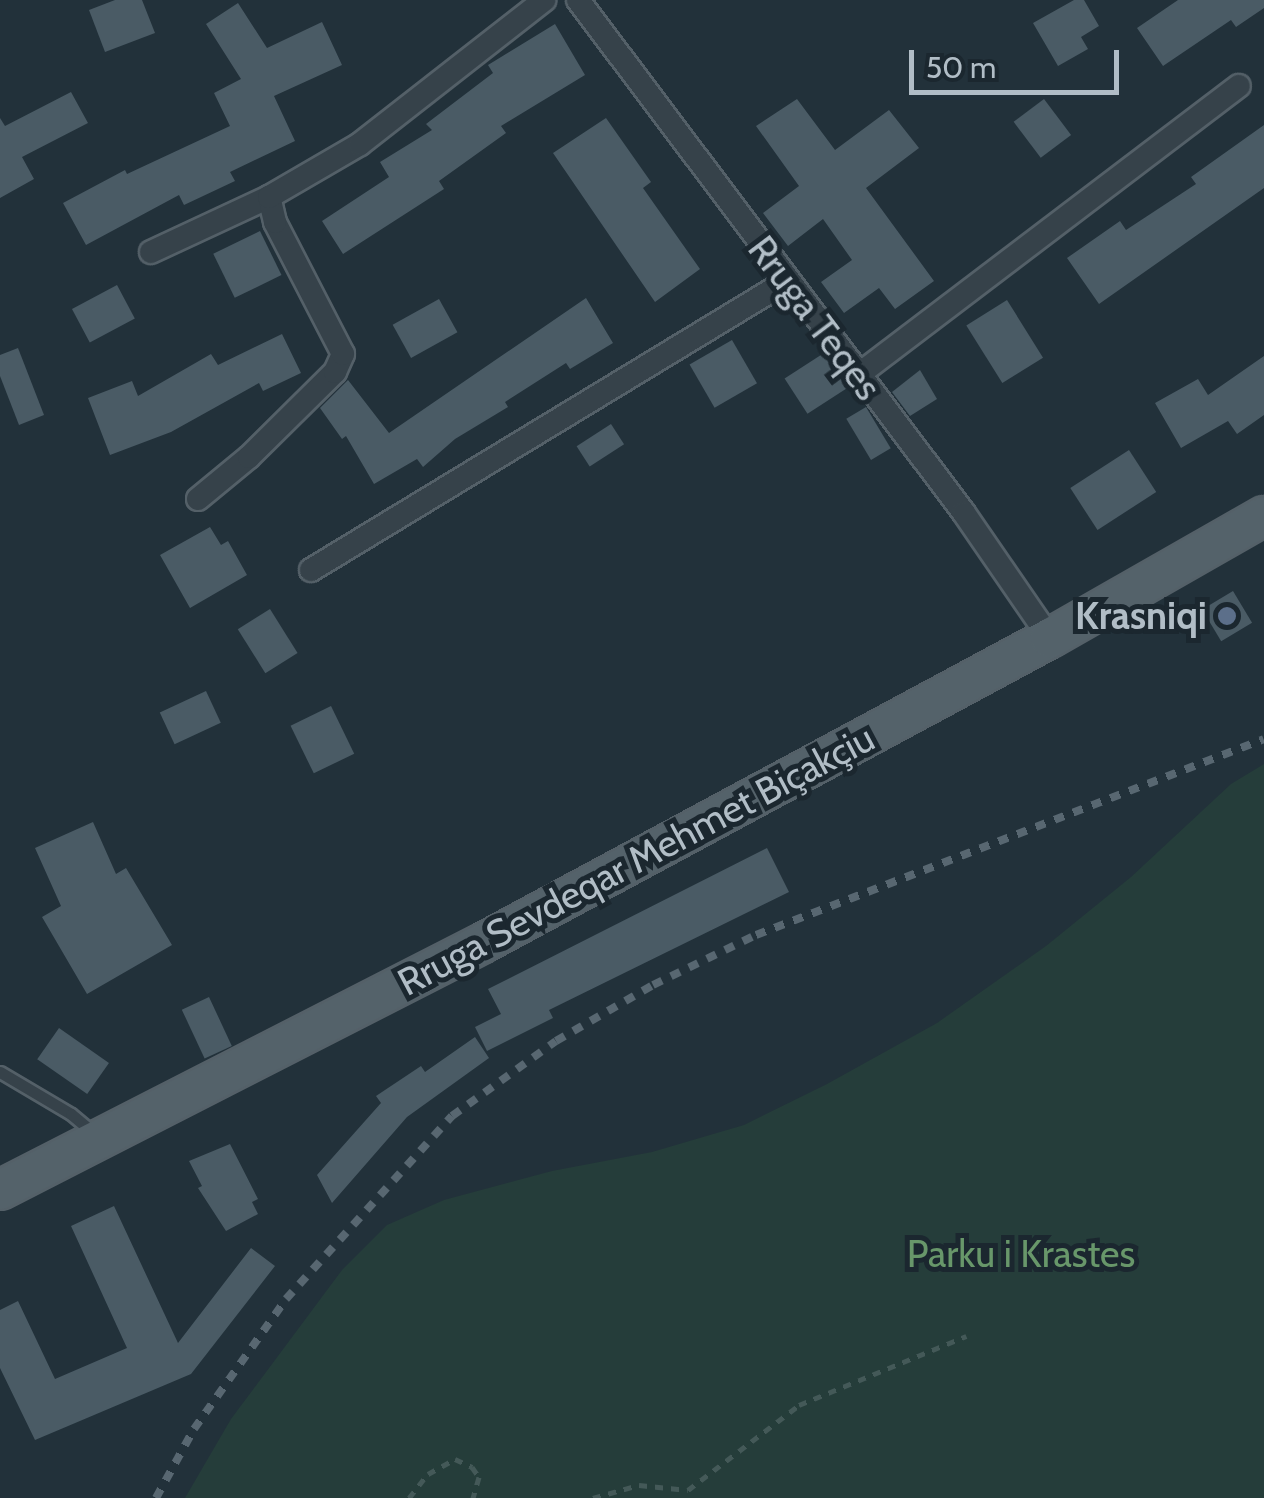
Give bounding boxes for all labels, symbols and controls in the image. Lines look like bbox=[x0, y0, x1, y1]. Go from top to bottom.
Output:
scale bar bbox=[914, 30, 1124, 92]
text: 50 m bbox=[926, 49, 996, 86]
street label: Rruga Teqes bbox=[739, 227, 891, 409]
place label: Krasniqi bbox=[1075, 593, 1207, 639]
marker: Krasniqi bbox=[1216, 605, 1238, 627]
street label: Rruga Sevdeqar Mehmet Biçakçiu bbox=[390, 715, 882, 1005]
park label: Parku i Krastes bbox=[907, 1231, 1135, 1277]

